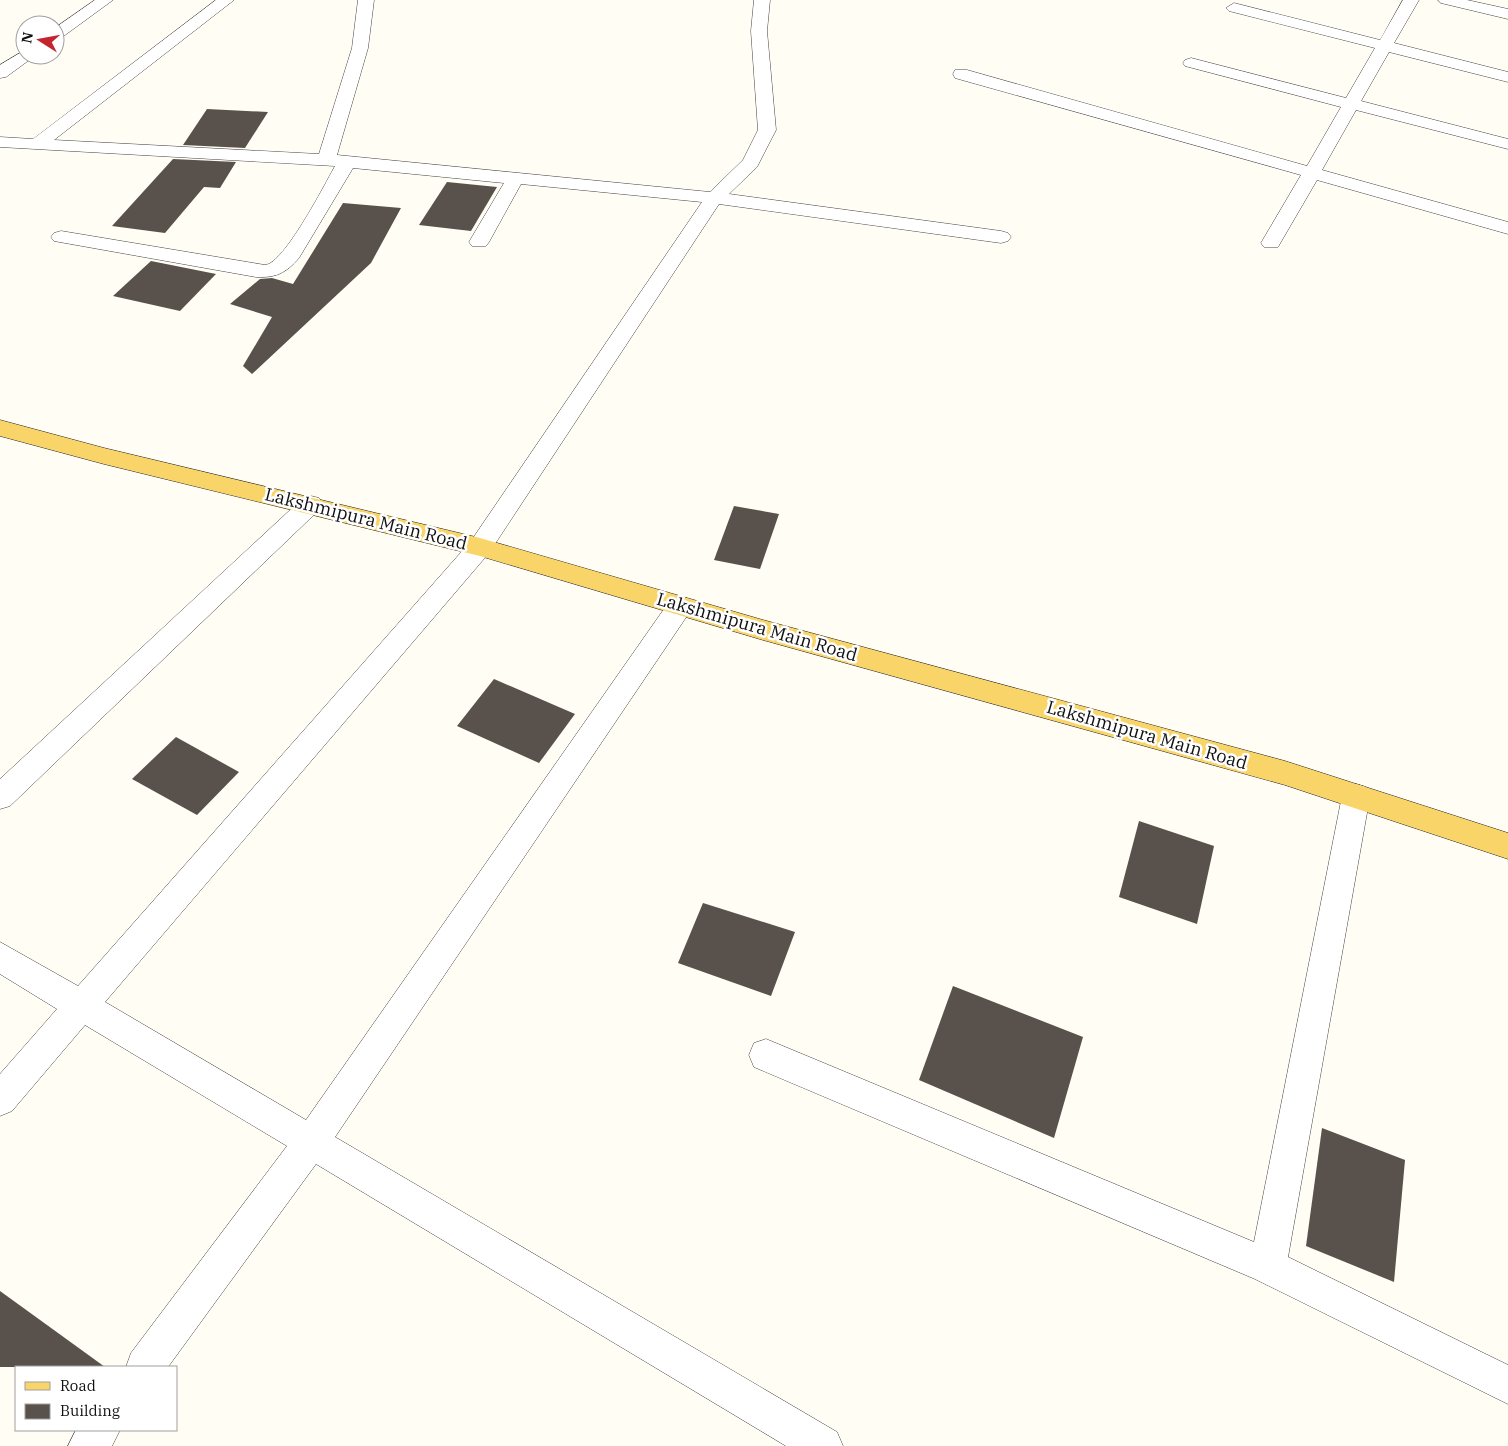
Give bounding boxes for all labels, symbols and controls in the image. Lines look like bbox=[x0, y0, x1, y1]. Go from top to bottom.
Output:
north arrow bbox=[15, 15, 65, 65]
text: N bbox=[17, 30, 37, 45]
street label: Lakshmipura Main Road bbox=[263, 482, 470, 555]
street label: Lakshmipura Main Road bbox=[654, 587, 860, 666]
street label: Lakshmipura Main Road bbox=[1044, 695, 1250, 774]
legend bbox=[15, 1366, 178, 1431]
text: Road bbox=[60, 1376, 96, 1395]
text: Building bbox=[60, 1401, 120, 1420]

